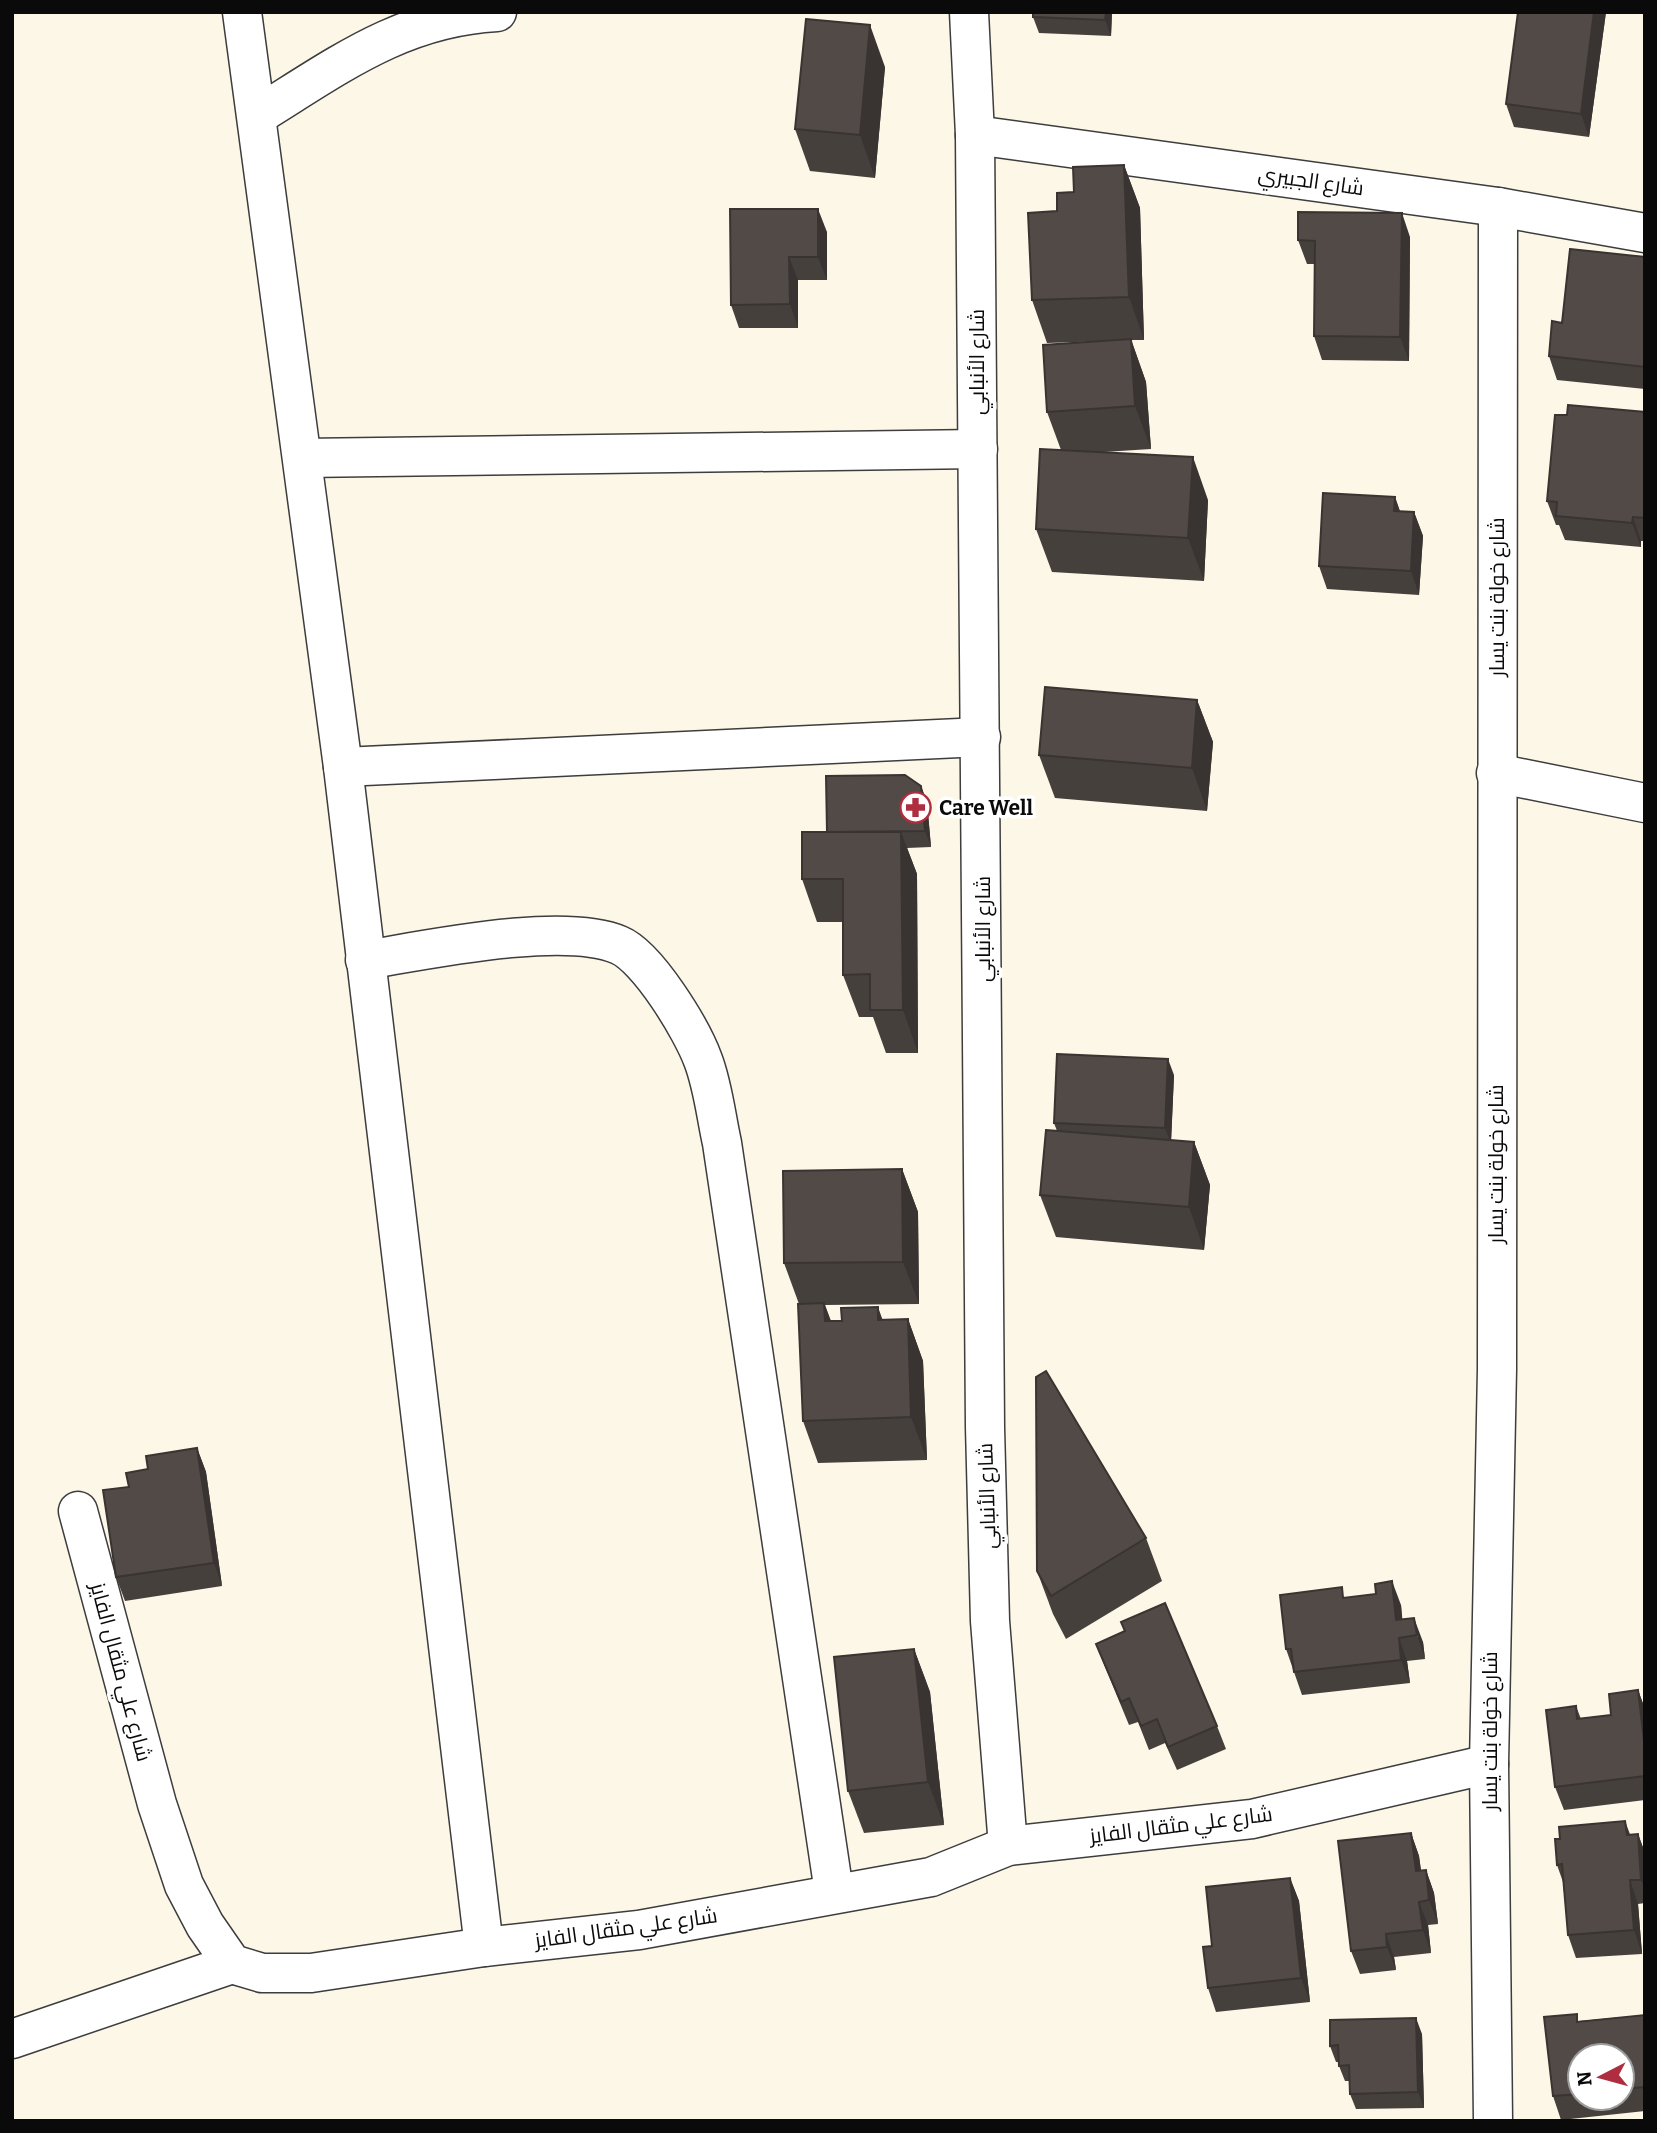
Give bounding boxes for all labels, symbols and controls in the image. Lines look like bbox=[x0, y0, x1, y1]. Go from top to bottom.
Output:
street label: شارع الجبيري bbox=[1256, 161, 1366, 204]
street label: شارع الأنبابي bbox=[964, 309, 993, 415]
street label: شارع خولة بنت يسار bbox=[1484, 517, 1511, 678]
pharmacy icon: Care Well bbox=[899, 791, 933, 825]
place label: Care Well bbox=[939, 795, 1034, 821]
street label: شارع الأنبابي bbox=[970, 876, 999, 982]
street label: شارع خولة بنت يسار bbox=[1483, 1084, 1510, 1245]
street label: شارع الأنبابي bbox=[972, 1442, 1005, 1550]
street label: شارع علي مثقال الفايز bbox=[81, 1579, 157, 1765]
street label: شارع خولة بنت يسار bbox=[1477, 1651, 1504, 1812]
street label: شارع علي مثقال الفايز bbox=[1087, 1801, 1274, 1852]
street label: شارع علي مثقال الفايز bbox=[532, 1902, 719, 1957]
north arrow bbox=[1566, 2042, 1636, 2112]
text: N bbox=[1572, 2070, 1597, 2087]

